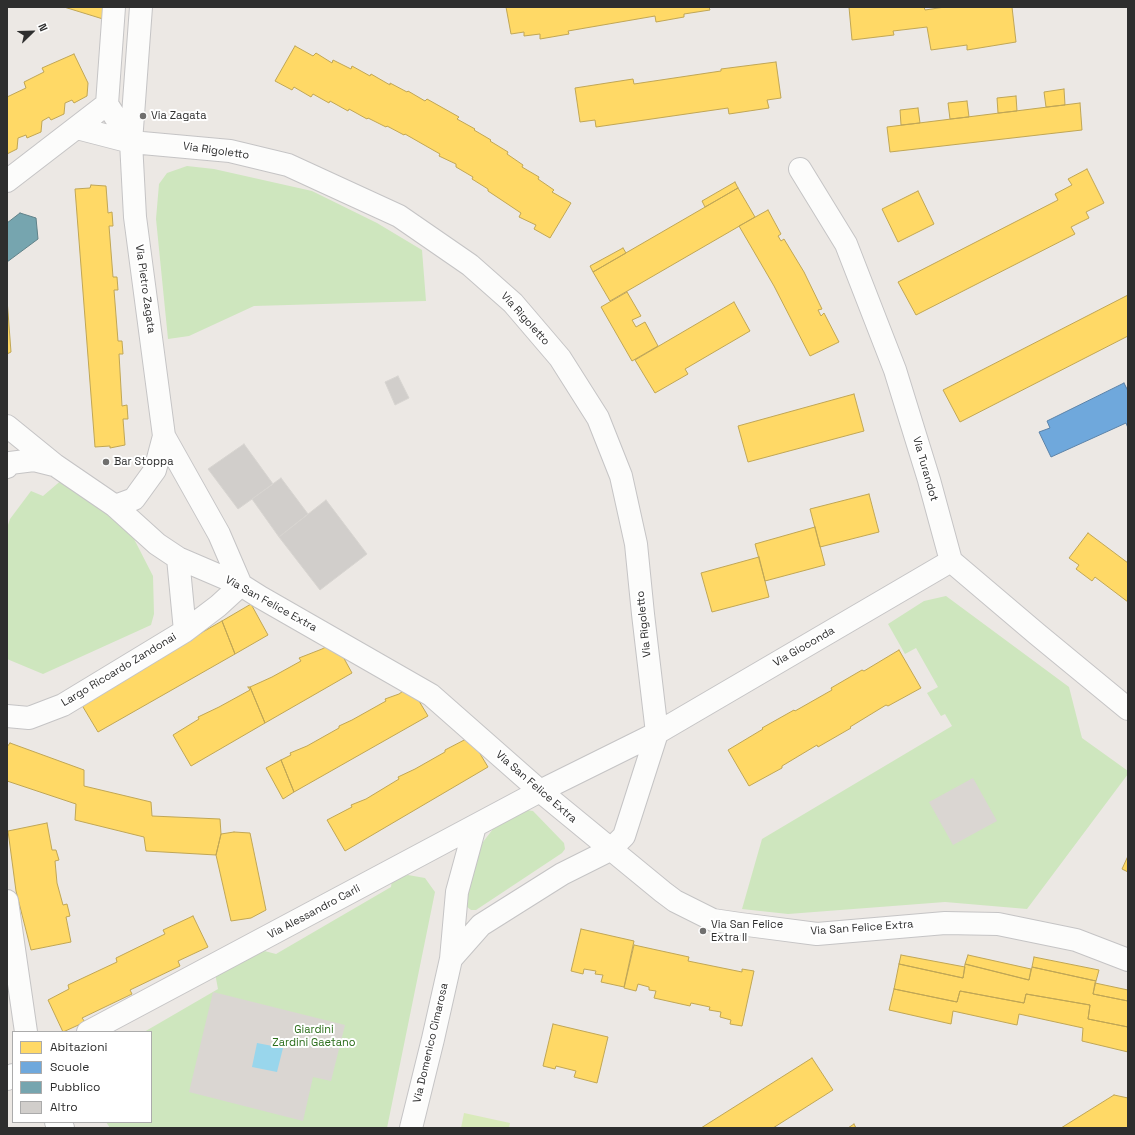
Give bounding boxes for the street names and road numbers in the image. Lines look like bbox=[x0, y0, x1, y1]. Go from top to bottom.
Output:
street label: Via Rigoletto bbox=[182, 140, 250, 162]
street label: Via Pietro Zagata bbox=[132, 244, 158, 334]
street label: Via Rigoletto bbox=[498, 290, 552, 348]
street label: Via Turandot bbox=[909, 435, 941, 503]
street label: Via San Felice Extra bbox=[223, 573, 319, 635]
street label: Via Rigoletto bbox=[634, 590, 654, 658]
street label: Via Gioconda bbox=[771, 624, 837, 670]
street label: Largo Riccardo Zandonai bbox=[59, 630, 179, 710]
street label: Via San Felice Extra bbox=[493, 748, 579, 826]
street label: Via Alessandro Carli bbox=[265, 882, 363, 942]
street label: Via San Felice Extra bbox=[810, 918, 914, 938]
street label: Via Domenico Cimarosa bbox=[411, 982, 451, 1104]

